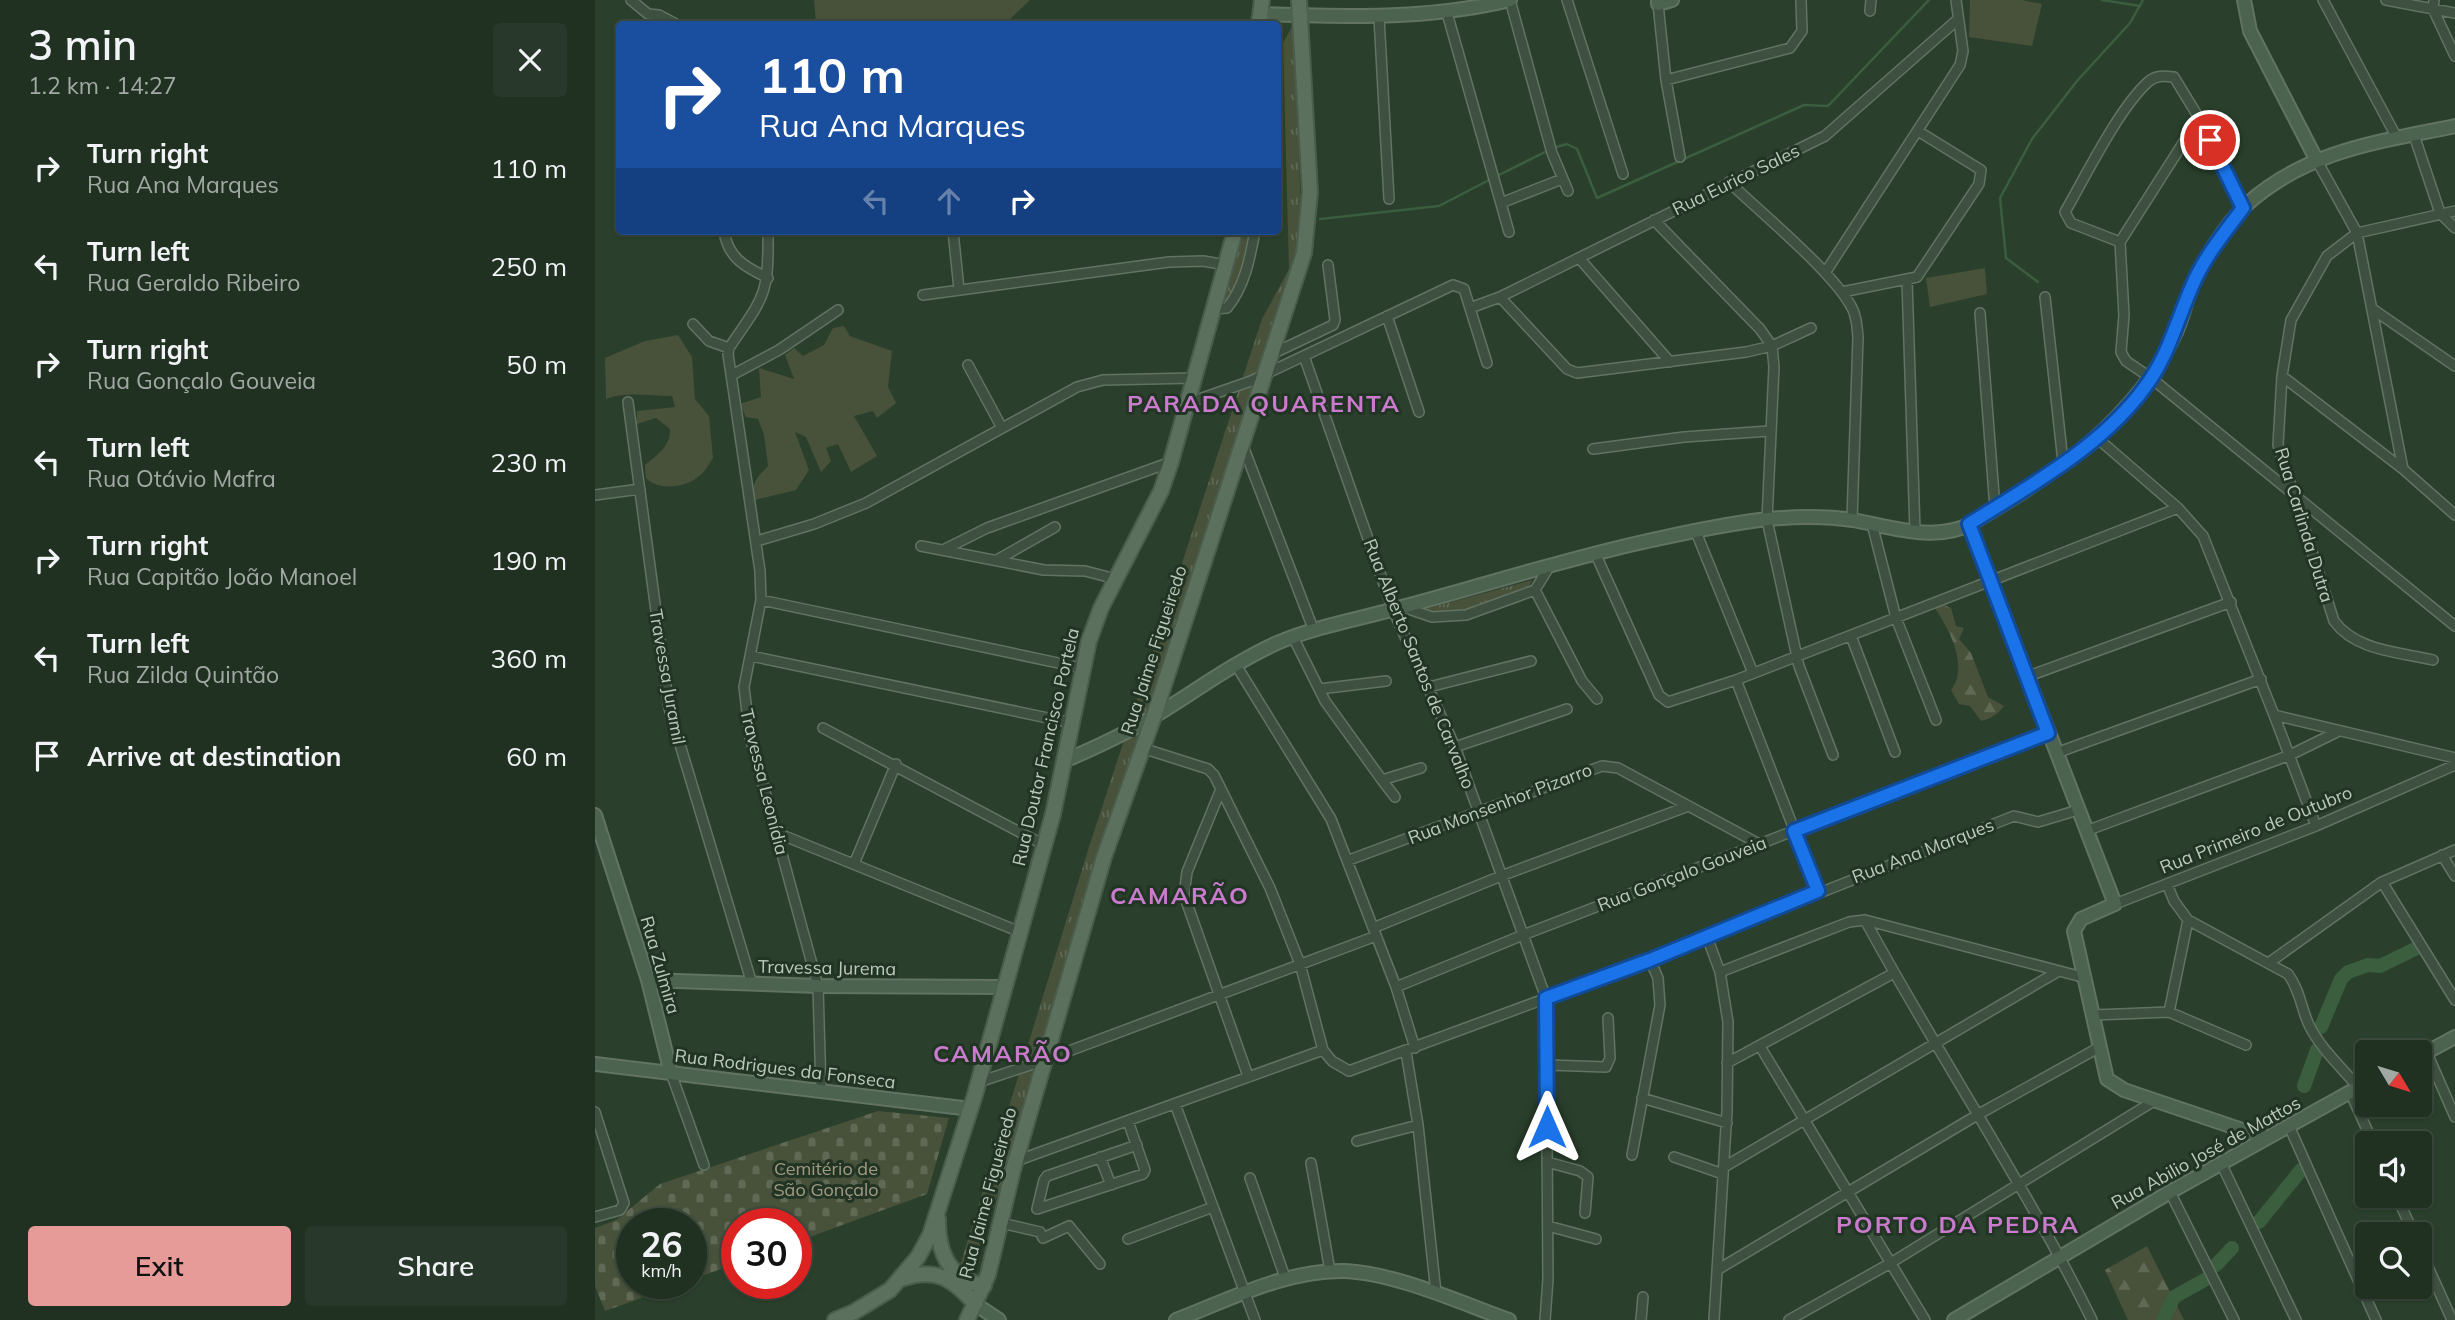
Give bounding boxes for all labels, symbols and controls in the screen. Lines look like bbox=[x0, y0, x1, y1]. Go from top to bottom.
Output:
text: 3 min bbox=[28, 18, 137, 71]
button: close bbox=[493, 23, 567, 97]
text: 110 m bbox=[759, 44, 905, 105]
icon: right bbox=[644, 49, 735, 140]
text: 1.2 km · 14:27 bbox=[28, 71, 177, 100]
text: Rua Ana Marques bbox=[759, 105, 1026, 145]
pin bbox=[2180, 110, 2240, 170]
icon: arrive bbox=[2191, 121, 2229, 159]
text: Turn right bbox=[87, 137, 208, 170]
street label: Rua Eurico Sales bbox=[1668, 139, 1803, 220]
icon: right bbox=[28, 149, 66, 187]
text: 110 m bbox=[491, 152, 567, 185]
text: Rua Ana Marques bbox=[87, 170, 279, 199]
icon: left bbox=[857, 182, 895, 220]
icon: ahead bbox=[930, 182, 968, 220]
icon: right bbox=[1003, 182, 1041, 220]
text: Turn left bbox=[87, 235, 189, 268]
icon: left bbox=[28, 247, 66, 285]
text: 250 m bbox=[491, 250, 567, 283]
text: Rua Geraldo Ribeiro bbox=[87, 268, 300, 297]
text: Turn right bbox=[87, 333, 208, 366]
icon: right bbox=[28, 345, 66, 383]
text: 50 m bbox=[506, 348, 567, 381]
text: Rua Gonçalo Gouveia bbox=[87, 366, 316, 395]
district label: PARADA QUARENTA bbox=[1127, 388, 1401, 418]
text: Turn left bbox=[87, 431, 189, 464]
icon: left bbox=[28, 443, 66, 481]
street label: Rua Carlinda Dutra bbox=[2270, 445, 2339, 605]
text: 230 m bbox=[491, 446, 567, 479]
text: Rua Otávio Mafra bbox=[87, 464, 276, 493]
text: Turn right bbox=[87, 529, 208, 562]
street label: Rua Alberto Santos de Carvalho bbox=[1359, 535, 1480, 792]
icon: right bbox=[28, 541, 66, 579]
text: 190 m bbox=[491, 544, 567, 577]
text: Rua Capitão João Manoel bbox=[87, 562, 357, 591]
street label: Rua Jaime Figueiredo bbox=[1115, 562, 1192, 737]
street label: Travessa Juramil bbox=[644, 607, 691, 746]
street label: Rua Doutor Francisco Portela bbox=[1007, 626, 1084, 868]
text: Turn left bbox=[87, 627, 189, 660]
icon: left bbox=[28, 639, 66, 677]
text: 360 m bbox=[491, 642, 567, 675]
text: Rua Zilda Quintão bbox=[87, 660, 279, 689]
street label: Travessa Leonídia bbox=[735, 706, 794, 857]
icon: arrive bbox=[28, 737, 66, 775]
text: Arrive at destination bbox=[87, 740, 342, 773]
text: 60 m bbox=[506, 740, 567, 773]
street label: Rua Monsenhor Pizarro bbox=[1405, 758, 1595, 849]
street label: Rua Primeiro de Outubro bbox=[2156, 780, 2355, 879]
street label: Rua Ana Marques bbox=[1849, 813, 1997, 888]
street label: Rua Gonçalo Gouveia bbox=[1594, 831, 1770, 916]
district label: CAMARÃO bbox=[1110, 880, 1250, 910]
street label: Rua Zulmira bbox=[636, 913, 685, 1017]
street label: Travessa Jurema bbox=[758, 955, 896, 980]
district label: CAMARÃO bbox=[933, 1038, 1073, 1068]
north arrow bbox=[2355, 1040, 2433, 1116]
map controls bbox=[2355, 1040, 2432, 1299]
street label: Rua Rodrigues da Fonseca bbox=[673, 1044, 897, 1093]
position arrow bbox=[1510, 1090, 1584, 1164]
street label: Rua Abilio José de Mattos bbox=[2107, 1091, 2304, 1214]
street label: Rua Jaime Figueiredo bbox=[954, 1105, 1021, 1281]
button: sound bbox=[2355, 1131, 2432, 1208]
park label: Cemitério de São Gonçalo bbox=[773, 1157, 879, 1201]
speed limit sign: 30 bbox=[721, 1208, 812, 1299]
district label: PORTO DA PEDRA bbox=[1836, 1209, 2080, 1239]
text: 26 bbox=[640, 1222, 683, 1266]
button: search bbox=[2355, 1222, 2432, 1299]
button: Exit bbox=[28, 1226, 291, 1306]
button: Share bbox=[305, 1226, 567, 1306]
text: km/h bbox=[641, 1259, 682, 1282]

